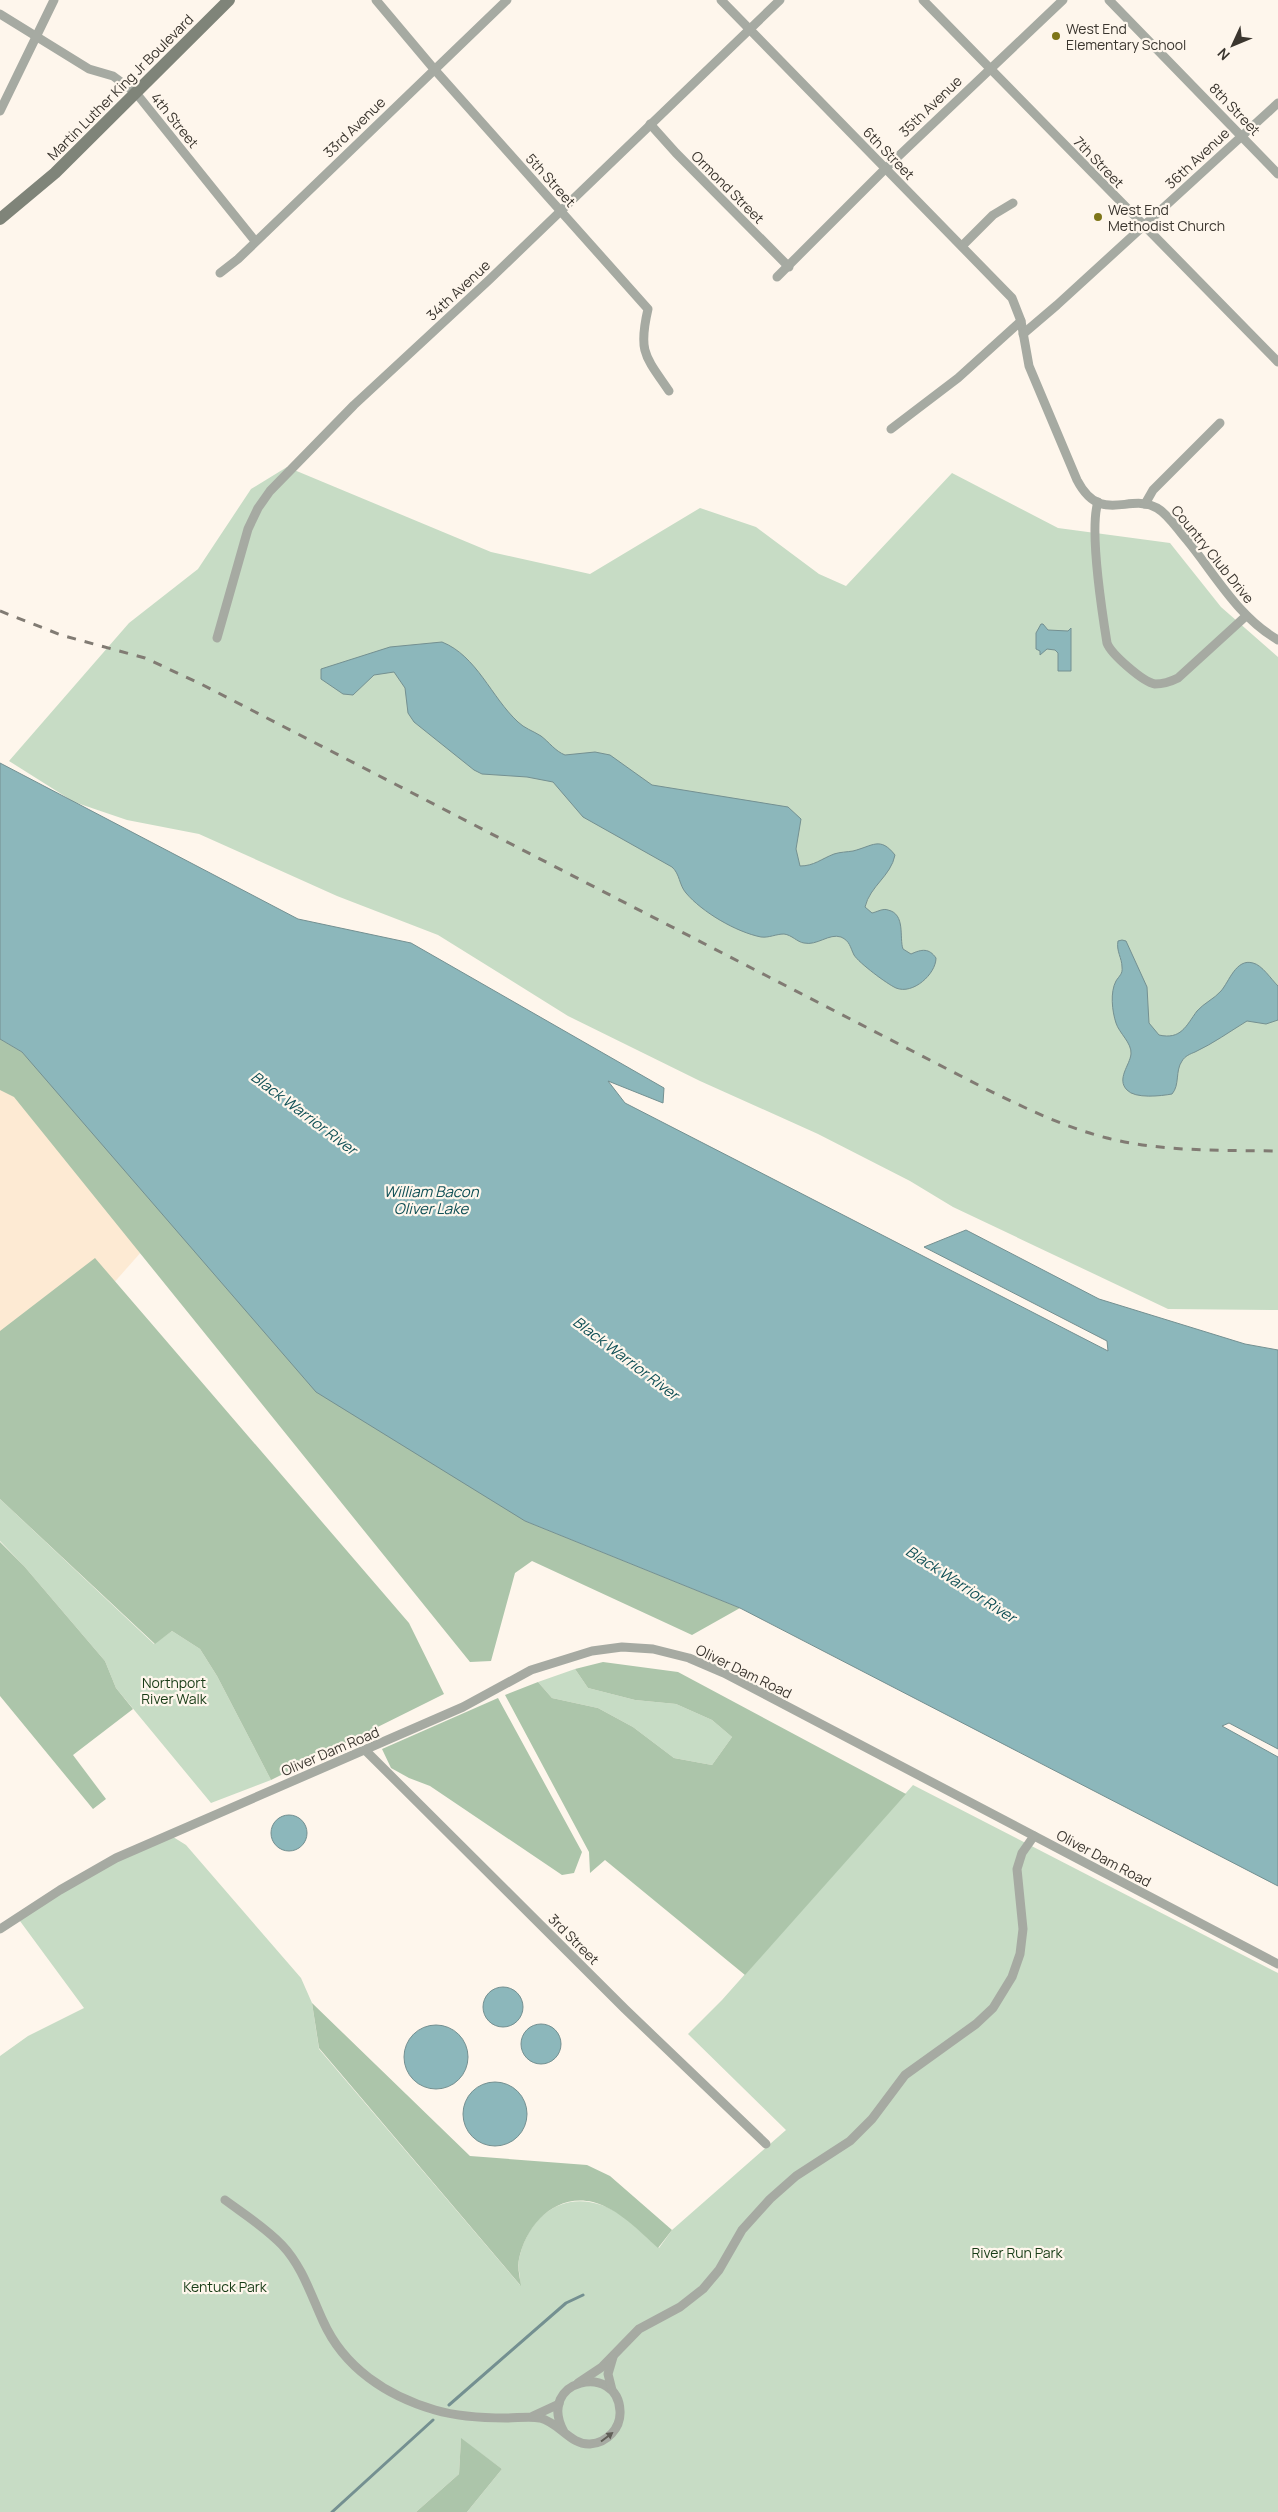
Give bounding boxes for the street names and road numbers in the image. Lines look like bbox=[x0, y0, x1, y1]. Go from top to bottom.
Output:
street label: Martin Luther King Jr Boulevard bbox=[43, 10, 197, 164]
street label: 35th Avenue bbox=[894, 71, 966, 141]
street label: 8th Street bbox=[1205, 79, 1265, 140]
street label: 4th Street bbox=[147, 88, 203, 152]
street label: 33rd Avenue bbox=[319, 93, 389, 161]
street label: 6th Street bbox=[859, 122, 919, 184]
street label: 36th Avenue bbox=[1161, 123, 1233, 193]
street label: 7th Street bbox=[1070, 132, 1129, 192]
street label: Ormond Street bbox=[687, 146, 769, 228]
street label: 5th Street bbox=[522, 149, 580, 211]
street label: 34th Avenue bbox=[422, 256, 494, 324]
street label: Country Club Drive bbox=[1168, 501, 1258, 607]
street label: Oliver Dam Road bbox=[693, 1640, 795, 1702]
street label: Oliver Dam Road bbox=[278, 1722, 382, 1780]
street label: Oliver Dam Road bbox=[1053, 1825, 1155, 1891]
street label: 3rd Street bbox=[544, 1909, 604, 1969]

